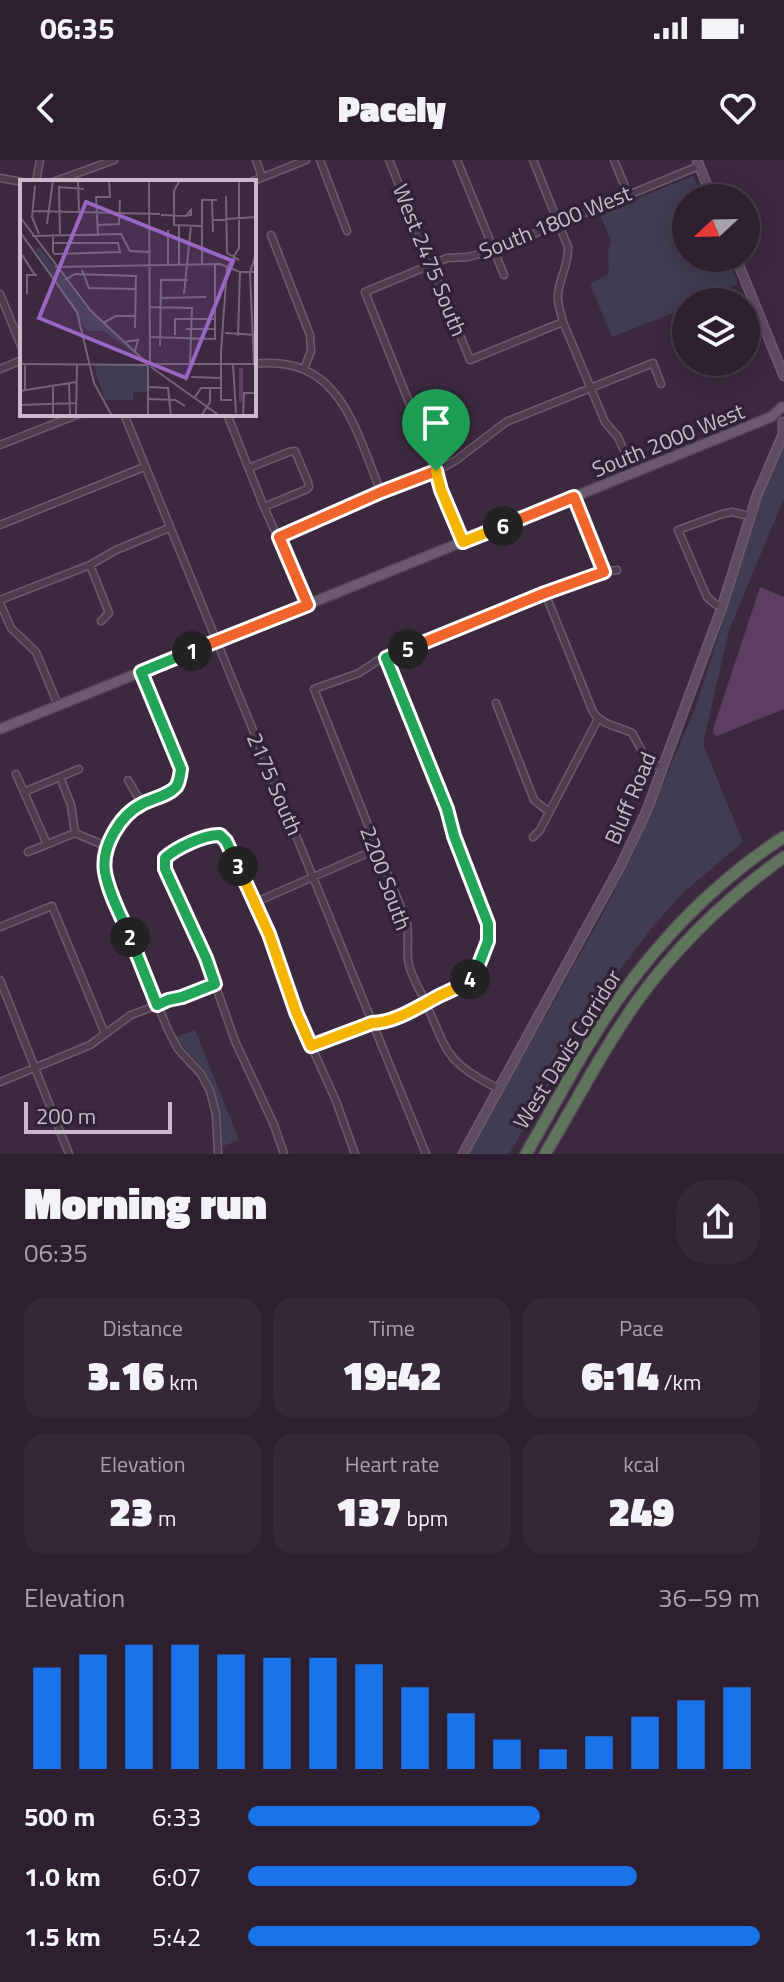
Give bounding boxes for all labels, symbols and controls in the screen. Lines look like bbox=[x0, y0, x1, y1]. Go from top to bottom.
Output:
text: 06:35 bbox=[40, 5, 115, 51]
text: Pacely bbox=[338, 81, 446, 136]
icon: back bbox=[24, 86, 68, 130]
icon: heart bbox=[716, 86, 760, 130]
street label: South 1800 West bbox=[474, 176, 637, 268]
street label: West 2475 South bbox=[384, 179, 476, 341]
inset map bbox=[20, 180, 256, 416]
north arrow bbox=[672, 184, 760, 272]
map controls bbox=[672, 184, 760, 376]
button: layers bbox=[672, 288, 760, 376]
pin bbox=[402, 389, 470, 471]
street label: South 2000 West bbox=[587, 394, 750, 486]
icon: arrive bbox=[414, 401, 458, 445]
pin: 6 bbox=[483, 506, 523, 546]
text: 6 bbox=[497, 509, 509, 543]
pin: 5 bbox=[388, 629, 428, 669]
pin: 1 bbox=[172, 631, 212, 671]
text: 5 bbox=[402, 632, 414, 666]
text: 1 bbox=[186, 634, 198, 668]
street label: 2175 South bbox=[238, 727, 312, 841]
street label: Bluff Road bbox=[595, 747, 665, 849]
street label: 2200 South bbox=[351, 821, 421, 935]
pin: 3 bbox=[218, 846, 258, 886]
text: 3 bbox=[232, 849, 244, 883]
pin: 2 bbox=[110, 917, 150, 957]
text: 2 bbox=[124, 920, 136, 954]
pin: 4 bbox=[450, 959, 490, 999]
text: 4 bbox=[464, 962, 476, 996]
street label: West Davis Corridor bbox=[504, 962, 630, 1136]
scale bar bbox=[24, 1098, 172, 1134]
text: 200 m bbox=[36, 1099, 96, 1133]
text: Morning run bbox=[24, 1169, 267, 1236]
button: share bbox=[676, 1180, 760, 1264]
text: 06:35 bbox=[24, 1233, 88, 1272]
text: Distance bbox=[102, 1311, 183, 1345]
text: Time bbox=[369, 1311, 415, 1345]
text: Pace bbox=[619, 1311, 664, 1345]
text: 3.16 bbox=[87, 1345, 164, 1406]
text: 19:42 bbox=[342, 1345, 442, 1406]
text: 6:14 bbox=[581, 1345, 659, 1406]
text: km bbox=[164, 1365, 198, 1399]
text: /km bbox=[659, 1365, 702, 1399]
text: Elevation bbox=[100, 1447, 185, 1481]
text: Heart rate bbox=[345, 1447, 439, 1481]
text: kcal bbox=[623, 1447, 659, 1481]
text: 23 bbox=[109, 1481, 153, 1542]
text: 137 bbox=[336, 1481, 402, 1542]
text: 249 bbox=[608, 1481, 674, 1542]
text: m bbox=[153, 1501, 176, 1535]
text: bpm bbox=[402, 1501, 448, 1535]
text: Elevation bbox=[24, 1578, 125, 1617]
text: 36–59 m bbox=[658, 1578, 760, 1617]
text: 500 m bbox=[24, 1797, 95, 1836]
text: 6:33 bbox=[152, 1797, 201, 1836]
text: 1.0 km bbox=[24, 1857, 101, 1896]
text: 6:07 bbox=[152, 1857, 201, 1896]
text: 1.5 km bbox=[24, 1917, 101, 1956]
text: 5:42 bbox=[152, 1917, 201, 1956]

